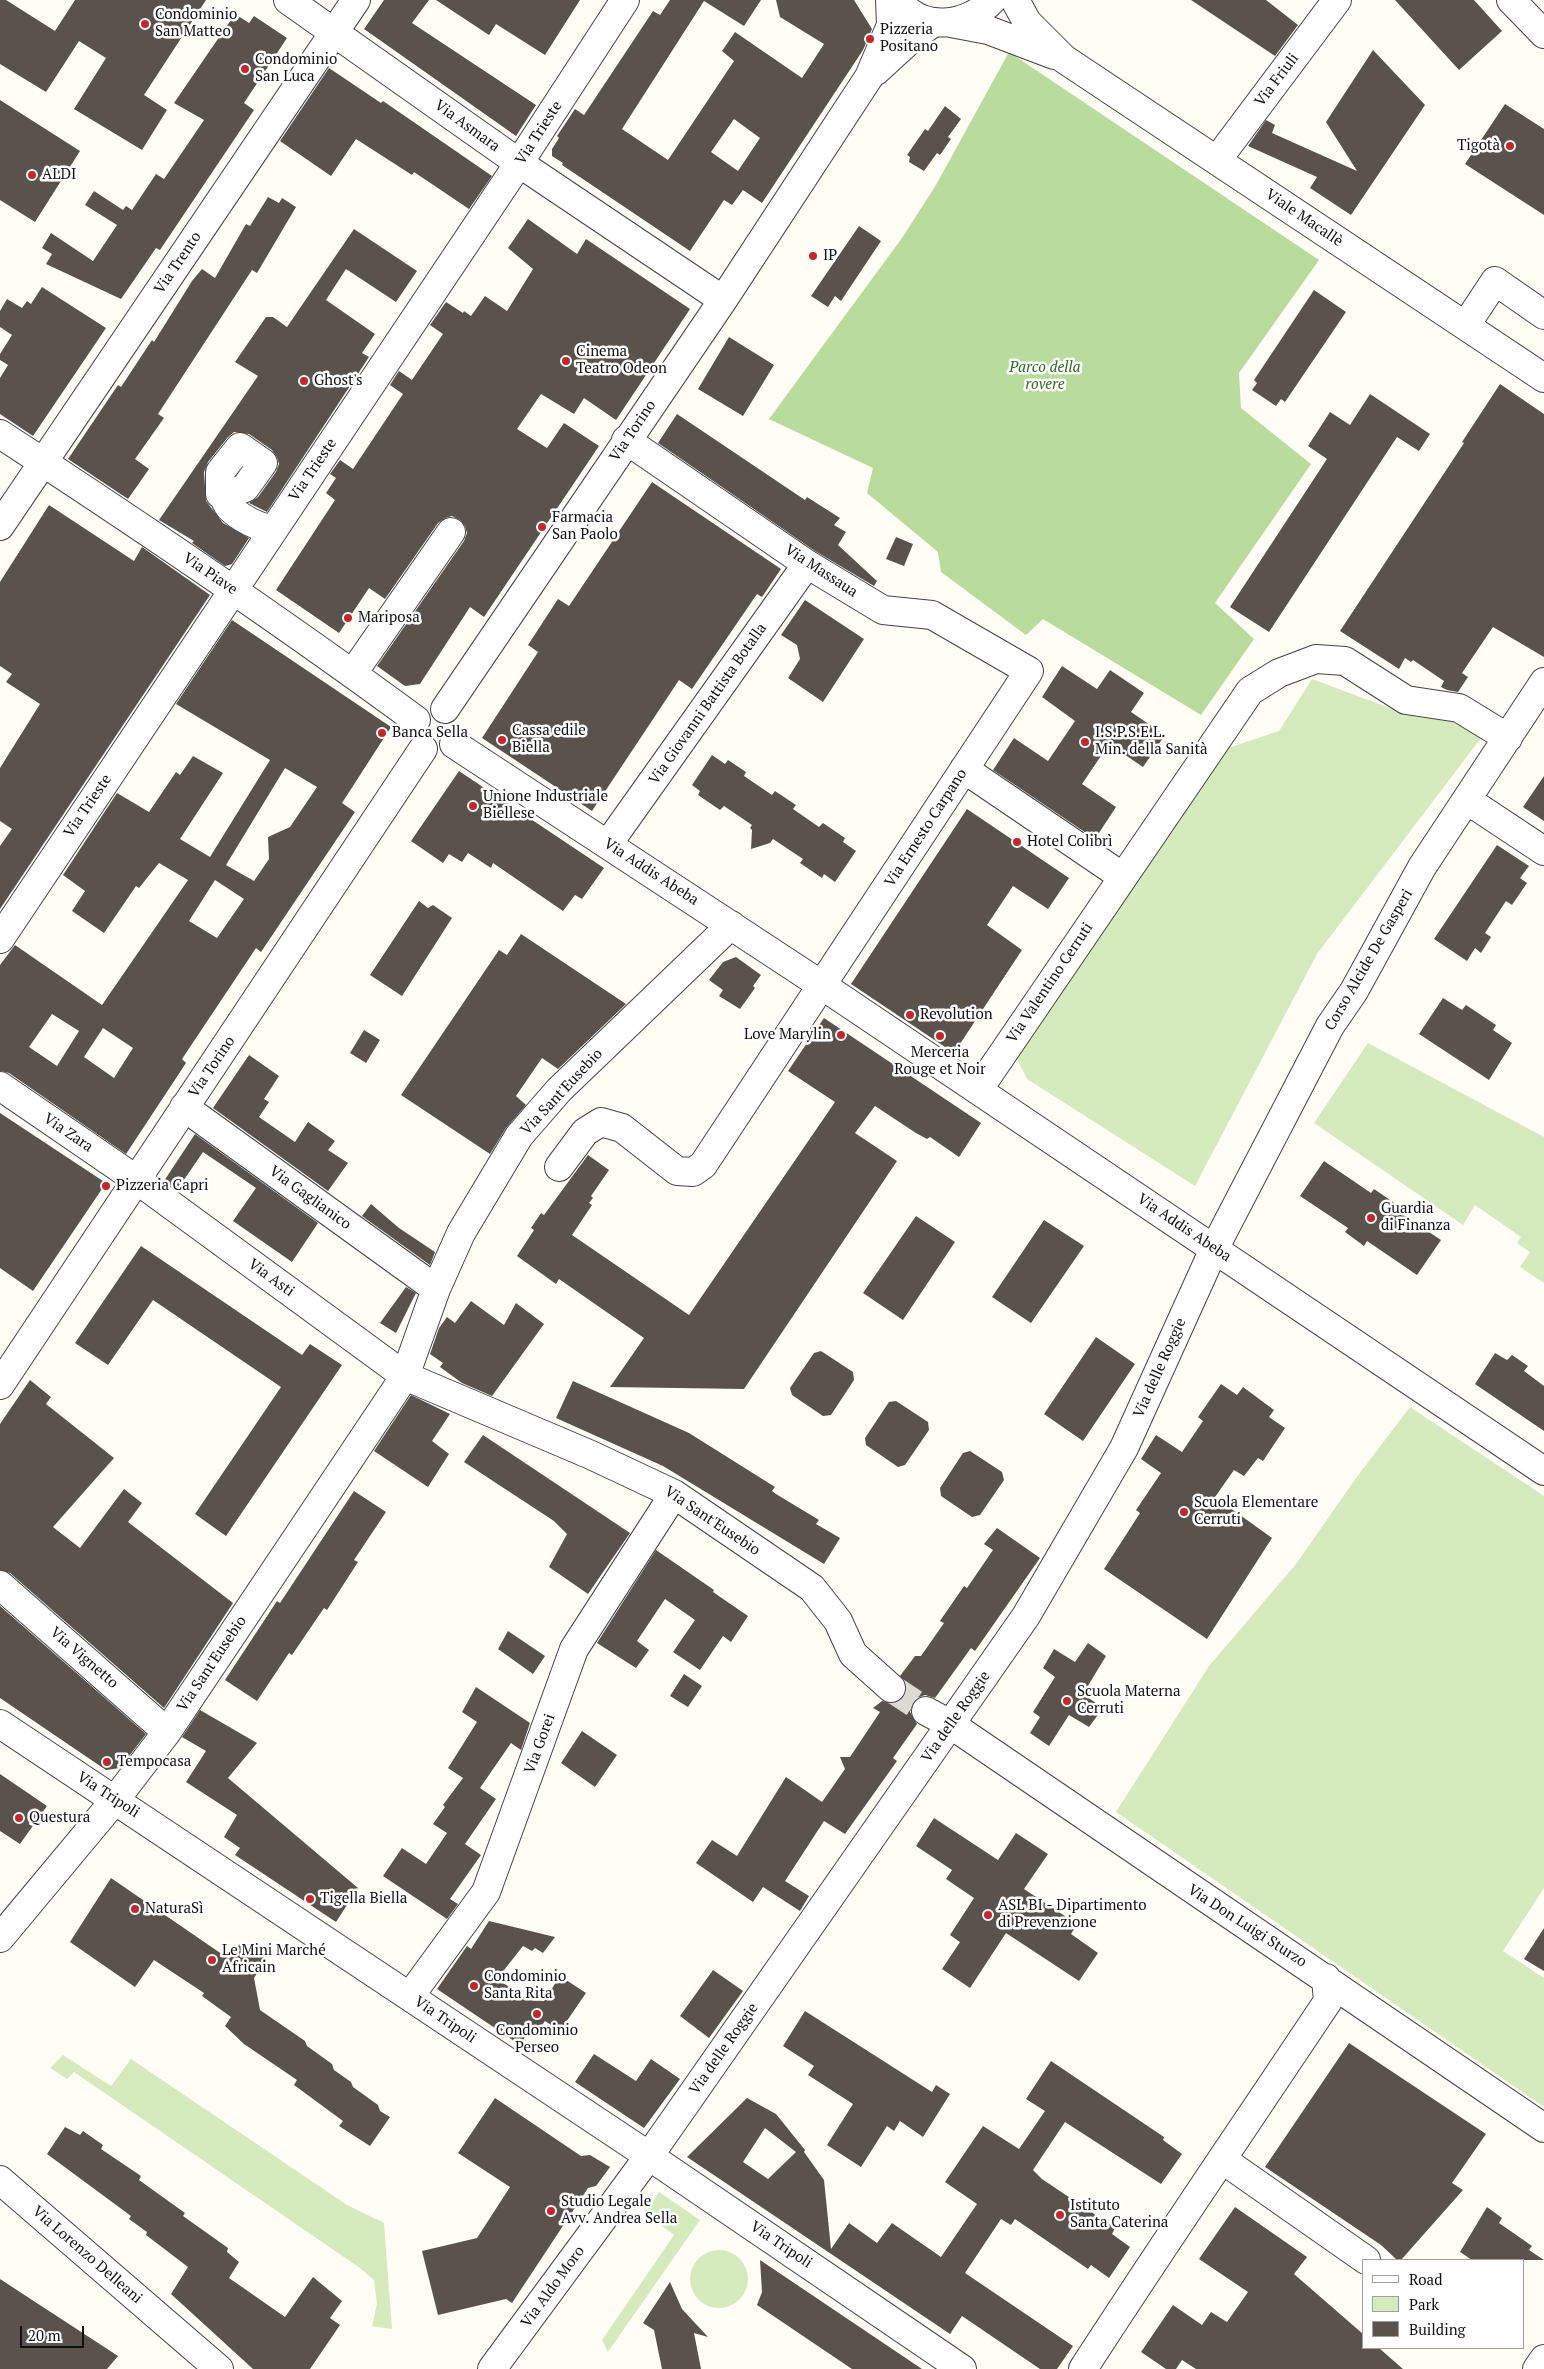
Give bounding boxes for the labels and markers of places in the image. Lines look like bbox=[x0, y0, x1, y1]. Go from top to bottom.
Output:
place label: Condominio San Matteo bbox=[155, 6, 237, 41]
marker: Condominio San Matteo bbox=[139, 18, 151, 30]
place label: Pizzeria Positano bbox=[880, 21, 938, 56]
marker: Pizzeria Positano bbox=[864, 33, 876, 45]
place label: Condominio San Luca bbox=[255, 51, 337, 86]
marker: Condominio San Luca bbox=[239, 63, 251, 75]
place label: Tigotà bbox=[1457, 137, 1500, 155]
marker: Tigotà bbox=[1504, 140, 1516, 152]
place label: ALDI bbox=[42, 166, 76, 184]
marker: ALDI bbox=[26, 169, 38, 181]
place label: IP bbox=[823, 247, 837, 265]
marker: IP bbox=[807, 250, 819, 262]
place label: Cinema Teatro Odeon bbox=[576, 343, 667, 378]
marker: Cinema Teatro Odeon bbox=[560, 355, 572, 367]
place label: Ghost's bbox=[314, 372, 363, 390]
marker: Ghost's bbox=[298, 375, 310, 387]
place label: Farmacia San Paolo bbox=[552, 509, 618, 544]
marker: Farmacia San Paolo bbox=[536, 521, 548, 533]
place label: Mariposa bbox=[358, 609, 420, 627]
marker: Mariposa bbox=[342, 612, 354, 624]
place label: Cassa edile Biella bbox=[512, 722, 586, 757]
place label: Banca Sella bbox=[392, 724, 468, 742]
place label: I.S.P.S.E.L. Min. della Sanità bbox=[1095, 724, 1208, 759]
marker: Banca Sella bbox=[376, 727, 388, 739]
marker: Cassa edile Biella bbox=[496, 734, 508, 746]
marker: I.S.P.S.E.L. Min. della Sanità bbox=[1079, 736, 1091, 748]
place label: Unione Industriale Biellese bbox=[483, 788, 608, 823]
marker: Unione Industriale Biellese bbox=[467, 800, 479, 812]
place label: Hotel Colibrì bbox=[1027, 833, 1112, 851]
marker: Hotel Colibrì bbox=[1011, 836, 1023, 848]
place label: Revolution bbox=[920, 1006, 993, 1024]
marker: Revolution bbox=[904, 1009, 916, 1021]
place label: Love Marylin bbox=[744, 1026, 831, 1044]
marker: Love Marylin bbox=[835, 1029, 847, 1041]
marker: Merceria Rouge et Noir bbox=[934, 1030, 946, 1042]
place label: Merceria Rouge et Noir bbox=[894, 1044, 986, 1079]
place label: Pizzeria Capri bbox=[116, 1177, 209, 1195]
marker: Pizzeria Capri bbox=[100, 1180, 112, 1192]
place label: Guardia di Finanza bbox=[1381, 1200, 1450, 1235]
marker: Guardia di Finanza bbox=[1365, 1212, 1377, 1224]
place label: Scuola Elementare Cerruti bbox=[1194, 1494, 1318, 1529]
marker: Scuola Elementare Cerruti bbox=[1178, 1506, 1190, 1518]
place label: Scuola Materna Cerruti bbox=[1077, 1683, 1181, 1718]
marker: Scuola Materna Cerruti bbox=[1061, 1695, 1073, 1707]
place label: Tempocasa bbox=[117, 1753, 191, 1771]
marker: Tempocasa bbox=[101, 1756, 113, 1768]
place label: Questura bbox=[29, 1809, 90, 1827]
marker: Questura bbox=[13, 1812, 25, 1824]
place label: Tigella Biella bbox=[320, 1890, 407, 1908]
marker: Tigella Biella bbox=[304, 1893, 316, 1905]
place label: ASL BI - Dipartimento di Prevenzione bbox=[998, 1897, 1147, 1932]
place label: NaturaSì bbox=[145, 1900, 204, 1918]
marker: NaturaSì bbox=[129, 1903, 141, 1915]
marker: ASL BI - Dipartimento di Prevenzione bbox=[982, 1909, 994, 1921]
place label: Le Mini Marché Africain bbox=[222, 1942, 326, 1977]
marker: Le Mini Marché Africain bbox=[206, 1954, 218, 1966]
place label: Condominio Santa Rita bbox=[484, 1968, 566, 2003]
marker: Condominio Santa Rita bbox=[468, 1980, 480, 1992]
marker: Condominio Perseo bbox=[531, 2008, 543, 2020]
place label: Condominio Perseo bbox=[496, 2022, 578, 2057]
place label: Studio Legale Avv. Andrea Sella bbox=[561, 2193, 677, 2228]
place label: Istituto Santa Caterina bbox=[1070, 2197, 1168, 2232]
marker: Studio Legale Avv. Andrea Sella bbox=[545, 2205, 557, 2217]
marker: Istituto Santa Caterina bbox=[1054, 2209, 1066, 2221]

